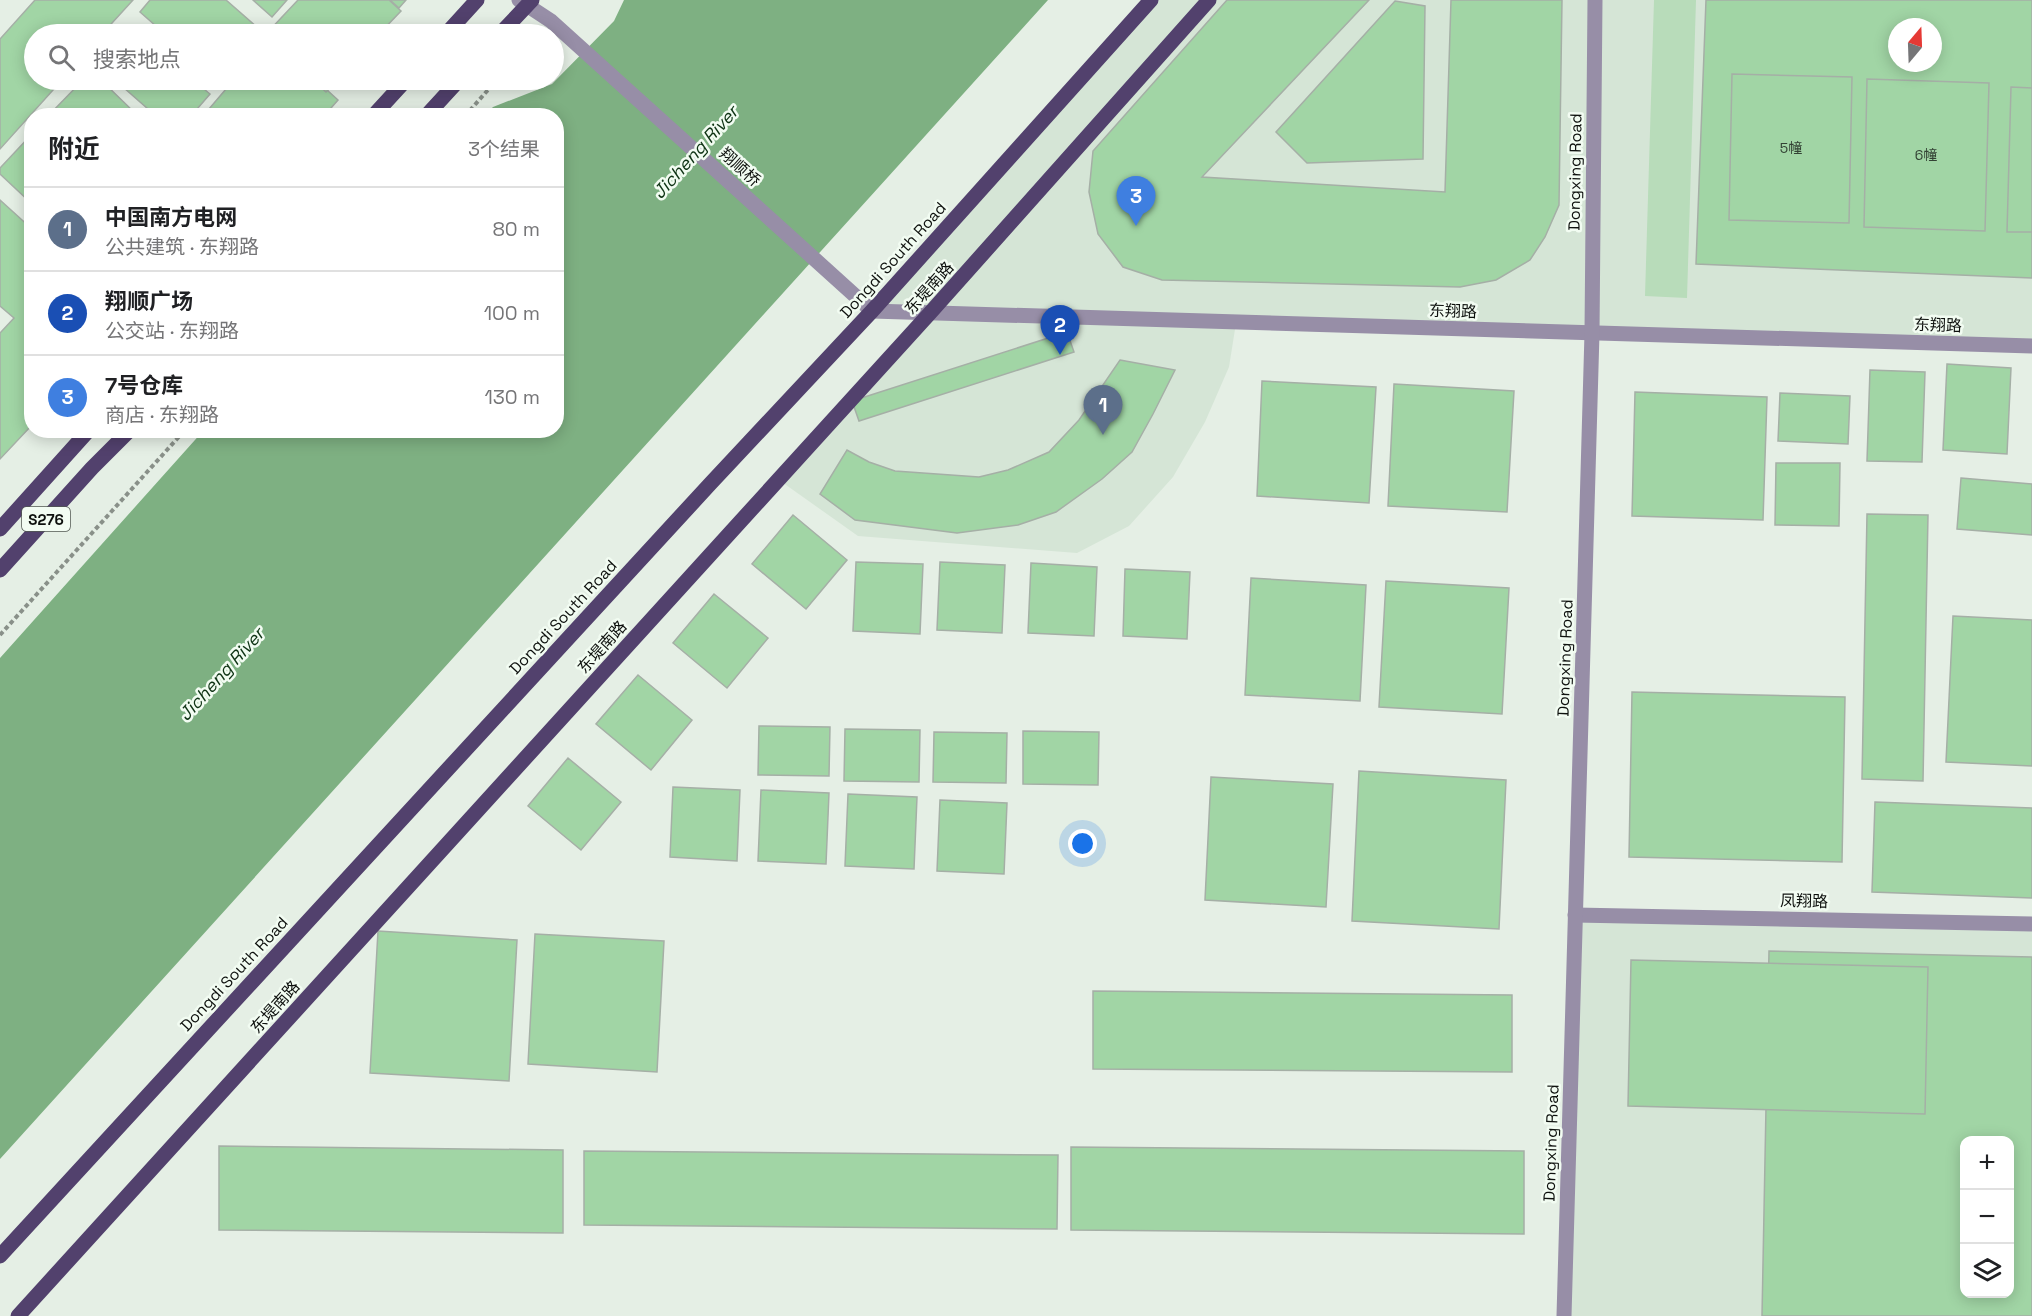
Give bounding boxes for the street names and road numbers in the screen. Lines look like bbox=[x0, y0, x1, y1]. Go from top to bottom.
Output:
street label: Dongxing Road bbox=[1563, 113, 1587, 231]
street label: 翔顺桥 bbox=[715, 143, 765, 191]
street label: Dongdi South Road bbox=[835, 198, 951, 322]
street label: 东堤南路 bbox=[900, 257, 958, 319]
street label: 东翔路 bbox=[1429, 300, 1477, 322]
street label: 东翔路 bbox=[1914, 314, 1962, 336]
road number: S276 bbox=[22, 507, 70, 531]
street label: Dongdi South Road bbox=[505, 555, 621, 679]
street label: Dongxing Road bbox=[1552, 599, 1578, 717]
street label: 东堤南路 bbox=[573, 616, 631, 678]
street label: 凤翔路 bbox=[1780, 890, 1828, 912]
street label: Dongdi South Road bbox=[176, 912, 292, 1036]
street label: 东堤南路 bbox=[246, 976, 304, 1038]
street label: Dongxing Road bbox=[1538, 1084, 1564, 1202]

